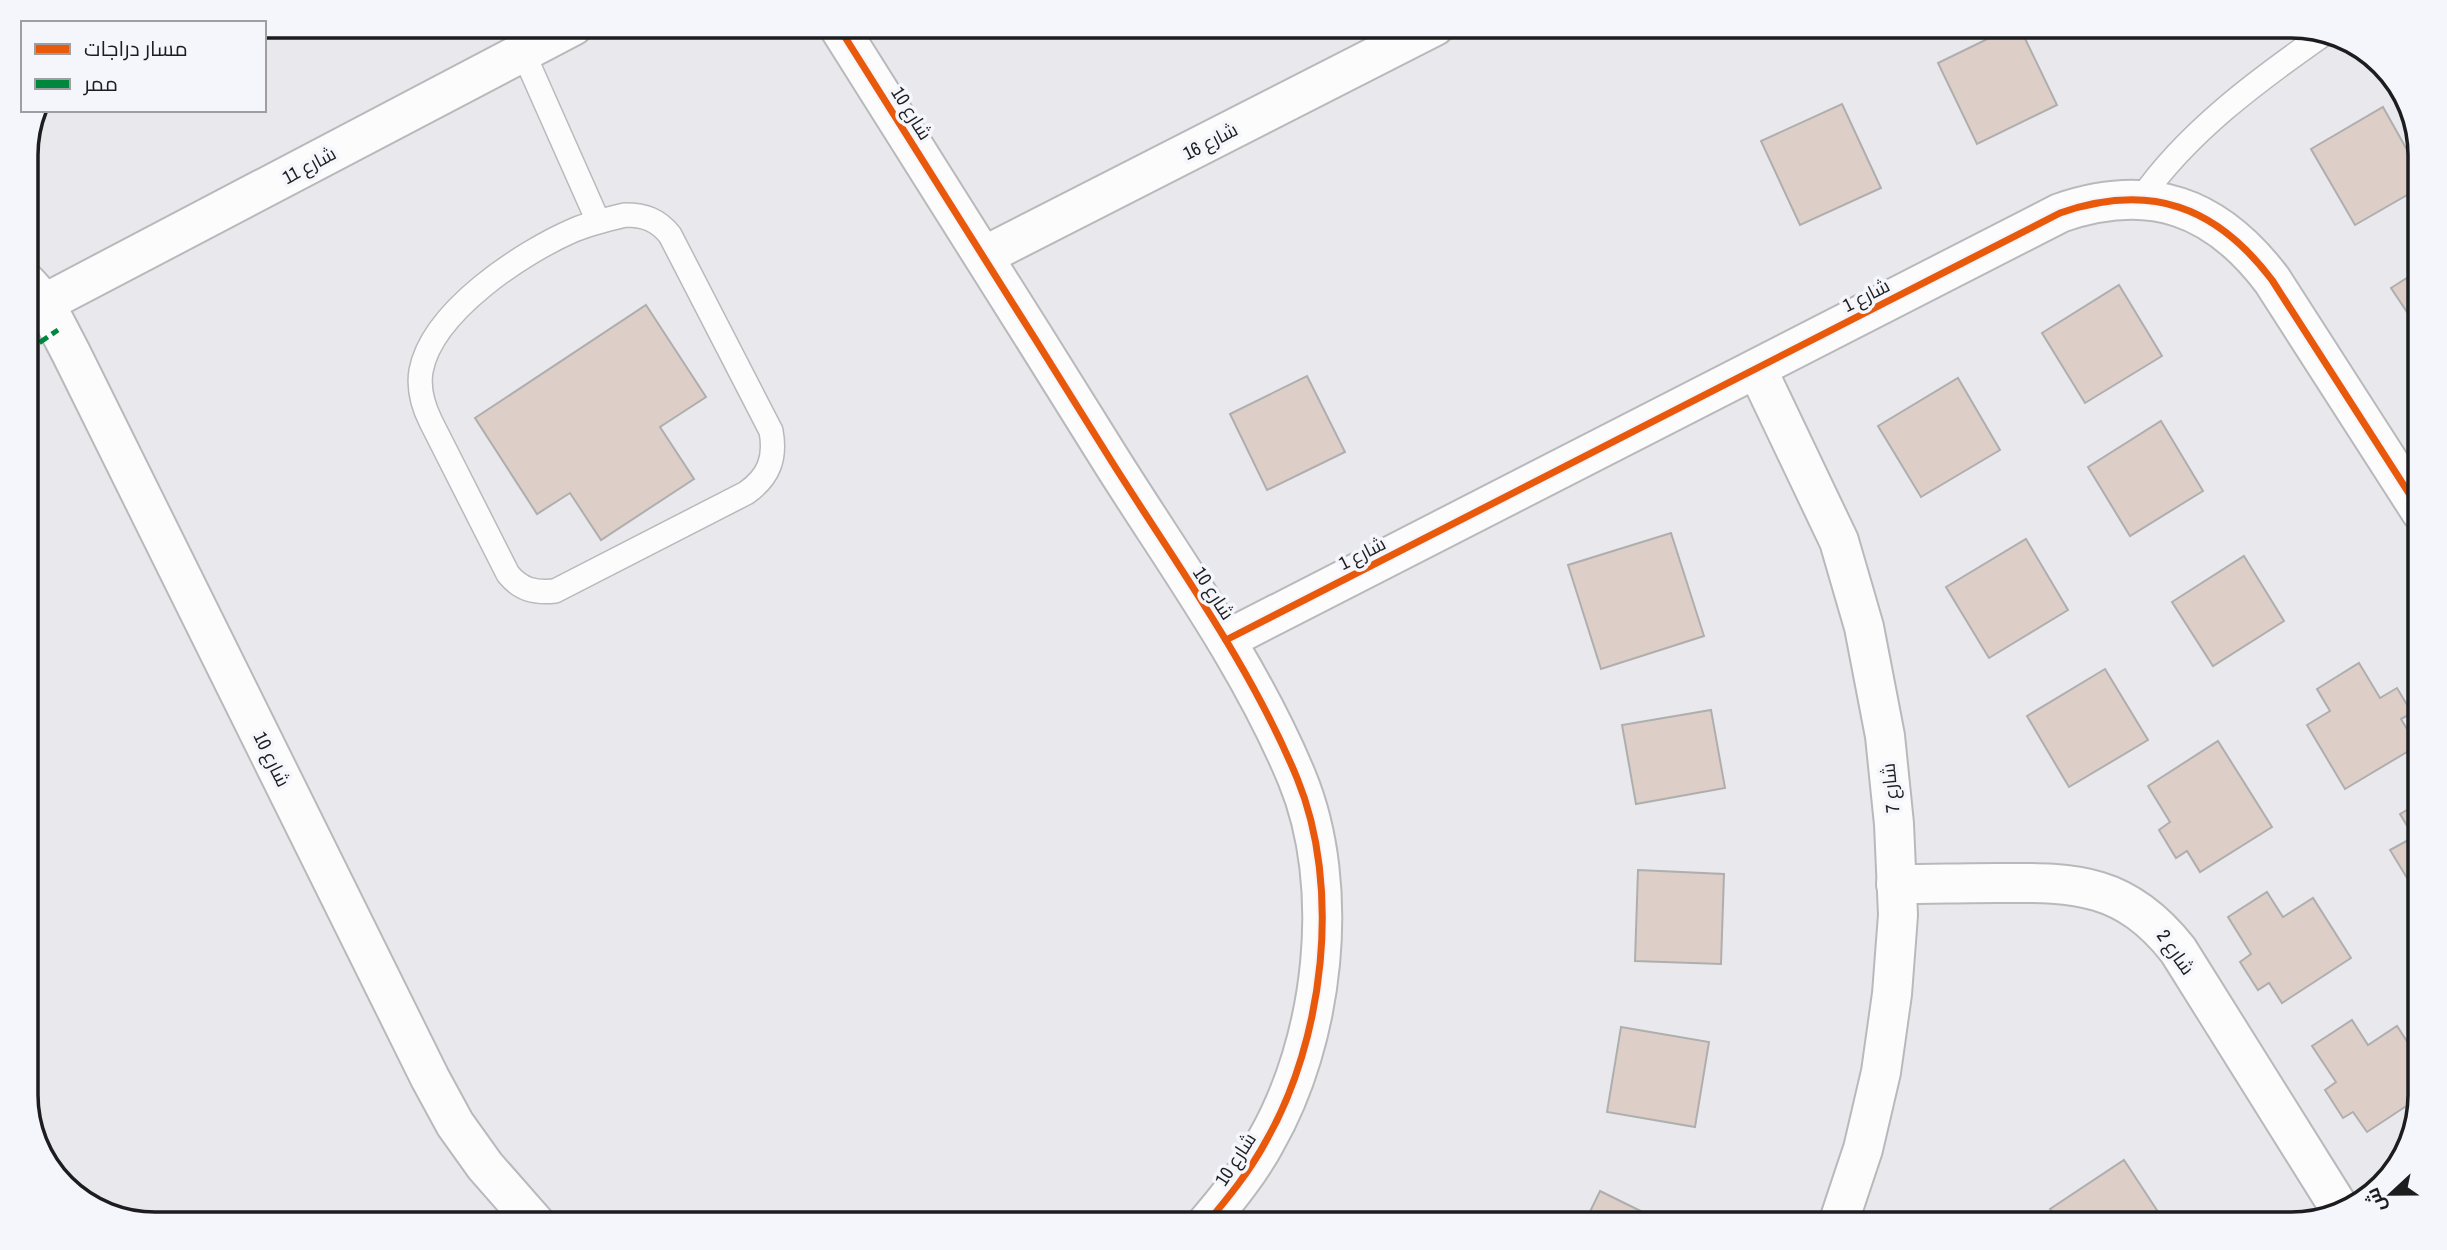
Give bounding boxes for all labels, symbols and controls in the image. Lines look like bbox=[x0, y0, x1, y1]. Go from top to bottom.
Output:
legend bbox=[21, 21, 266, 112]
text: مسار دراجات bbox=[84, 34, 188, 63]
text: ممر bbox=[83, 69, 118, 98]
street label: شارع 10 bbox=[885, 81, 939, 145]
street label: شارع 16 bbox=[1178, 116, 1242, 167]
street label: شارع 11 bbox=[278, 140, 341, 191]
street label: شارع 1 bbox=[1838, 272, 1895, 319]
street label: شارع 1 bbox=[1334, 530, 1391, 577]
street label: شارع 10 bbox=[1186, 561, 1241, 625]
street label: شارع 10 bbox=[247, 727, 296, 791]
street label: شارع 7 bbox=[1874, 762, 1907, 814]
street label: شارع 2 bbox=[2150, 924, 2201, 980]
street label: شارع 10 bbox=[1208, 1127, 1263, 1191]
north arrow bbox=[2356, 1159, 2426, 1229]
text: ش bbox=[2359, 1184, 2392, 1217]

